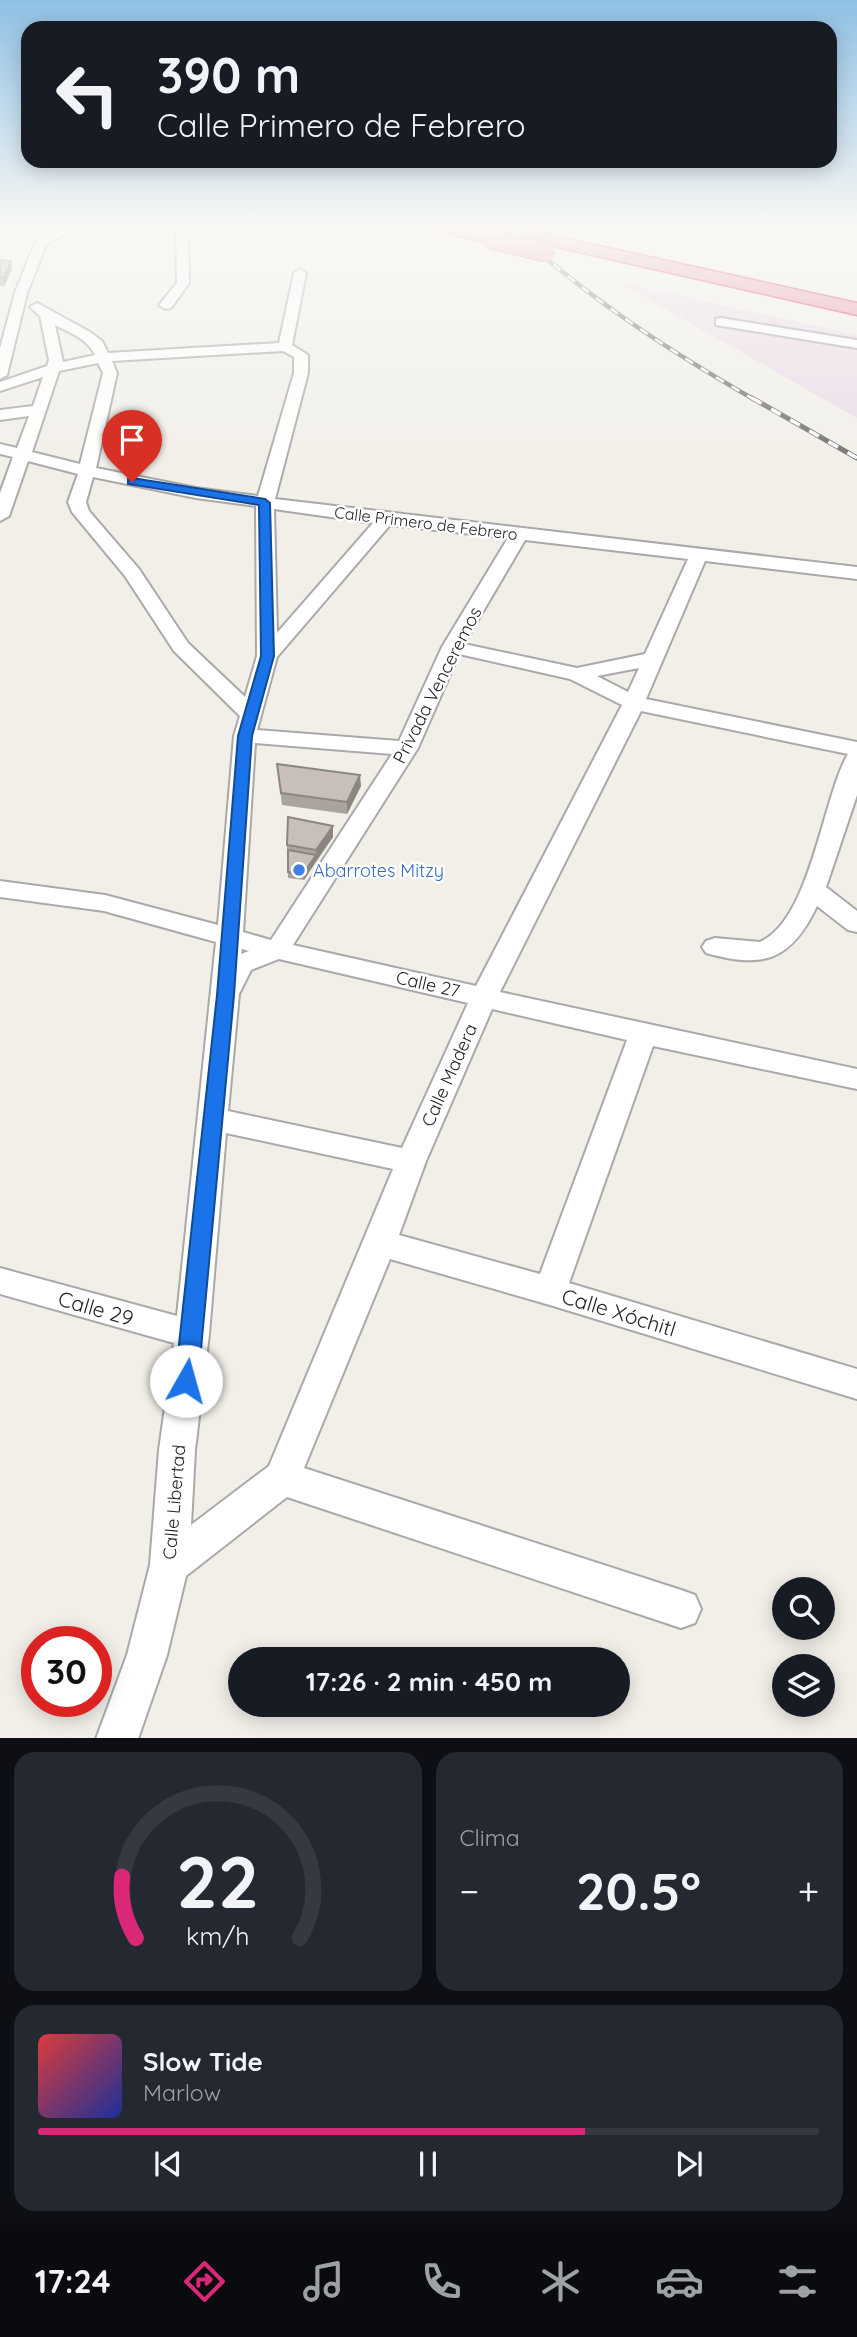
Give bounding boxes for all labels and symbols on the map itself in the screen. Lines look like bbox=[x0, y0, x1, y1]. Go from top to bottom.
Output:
pin bbox=[102, 410, 162, 482]
street label: Calle Primero de Febrero bbox=[333, 502, 519, 544]
street label: Privada Venceremos bbox=[388, 603, 486, 767]
place label: Abarrotes Mitzy bbox=[313, 859, 444, 882]
marker: Abarrotes Mitzy bbox=[291, 862, 307, 878]
street label: Calle 27 bbox=[394, 966, 462, 1002]
street label: Calle Madera bbox=[416, 1020, 482, 1130]
street label: Calle Xóchitl bbox=[559, 1282, 679, 1342]
street label: Calle 29 bbox=[55, 1285, 137, 1331]
position arrow bbox=[149, 1344, 223, 1418]
street label: Calle Libertad bbox=[158, 1444, 190, 1560]
speed limit sign: 30 bbox=[21, 1626, 112, 1717]

